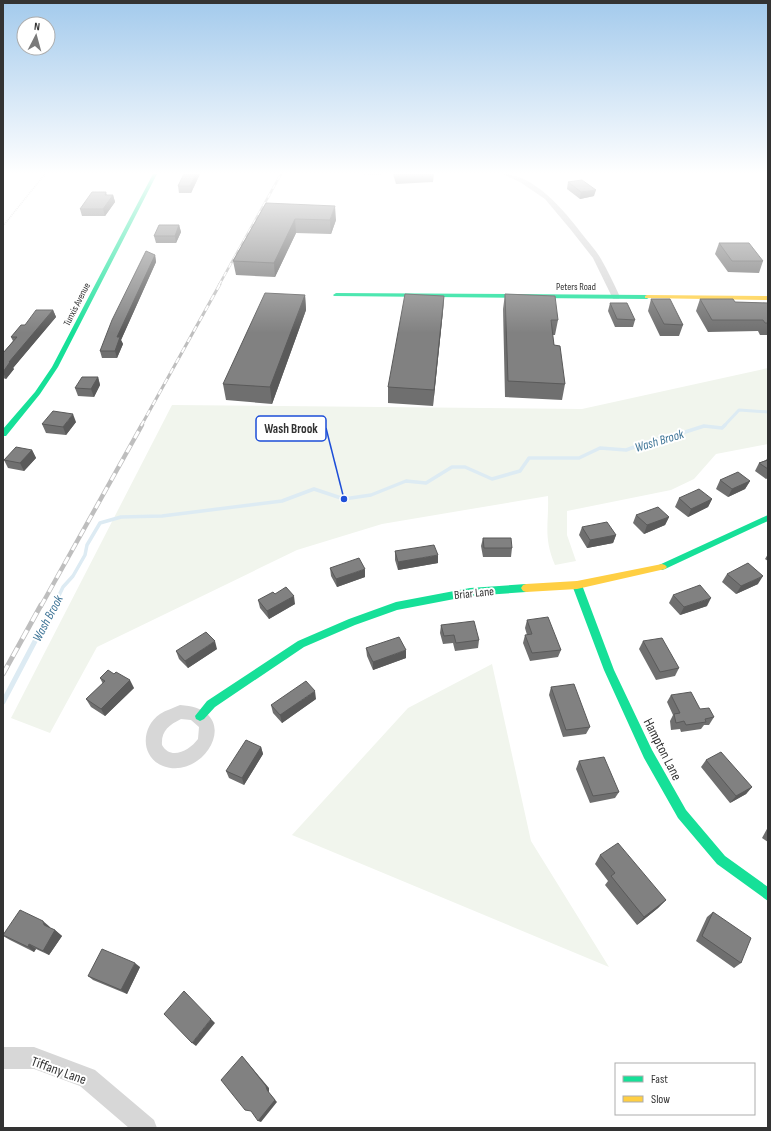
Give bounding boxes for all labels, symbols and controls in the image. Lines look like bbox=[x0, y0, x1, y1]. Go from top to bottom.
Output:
north arrow bbox=[16, 16, 56, 56]
text: N bbox=[33, 20, 41, 33]
street label: Tunxis Avenue bbox=[61, 281, 93, 328]
street label: Peters Road bbox=[556, 281, 596, 293]
callout: Wash Brook bbox=[256, 416, 326, 441]
text: Wash Brook bbox=[264, 421, 318, 437]
water label: Wash Brook bbox=[633, 426, 687, 456]
street label: Briar Lane bbox=[453, 584, 495, 603]
water label: Wash Brook bbox=[29, 592, 67, 644]
street label: Hampton Lane bbox=[640, 715, 685, 783]
street label: Tiffany Lane bbox=[29, 1053, 89, 1088]
legend bbox=[615, 1063, 755, 1115]
text: Fast bbox=[651, 1072, 668, 1087]
text: Slow bbox=[651, 1092, 670, 1107]

